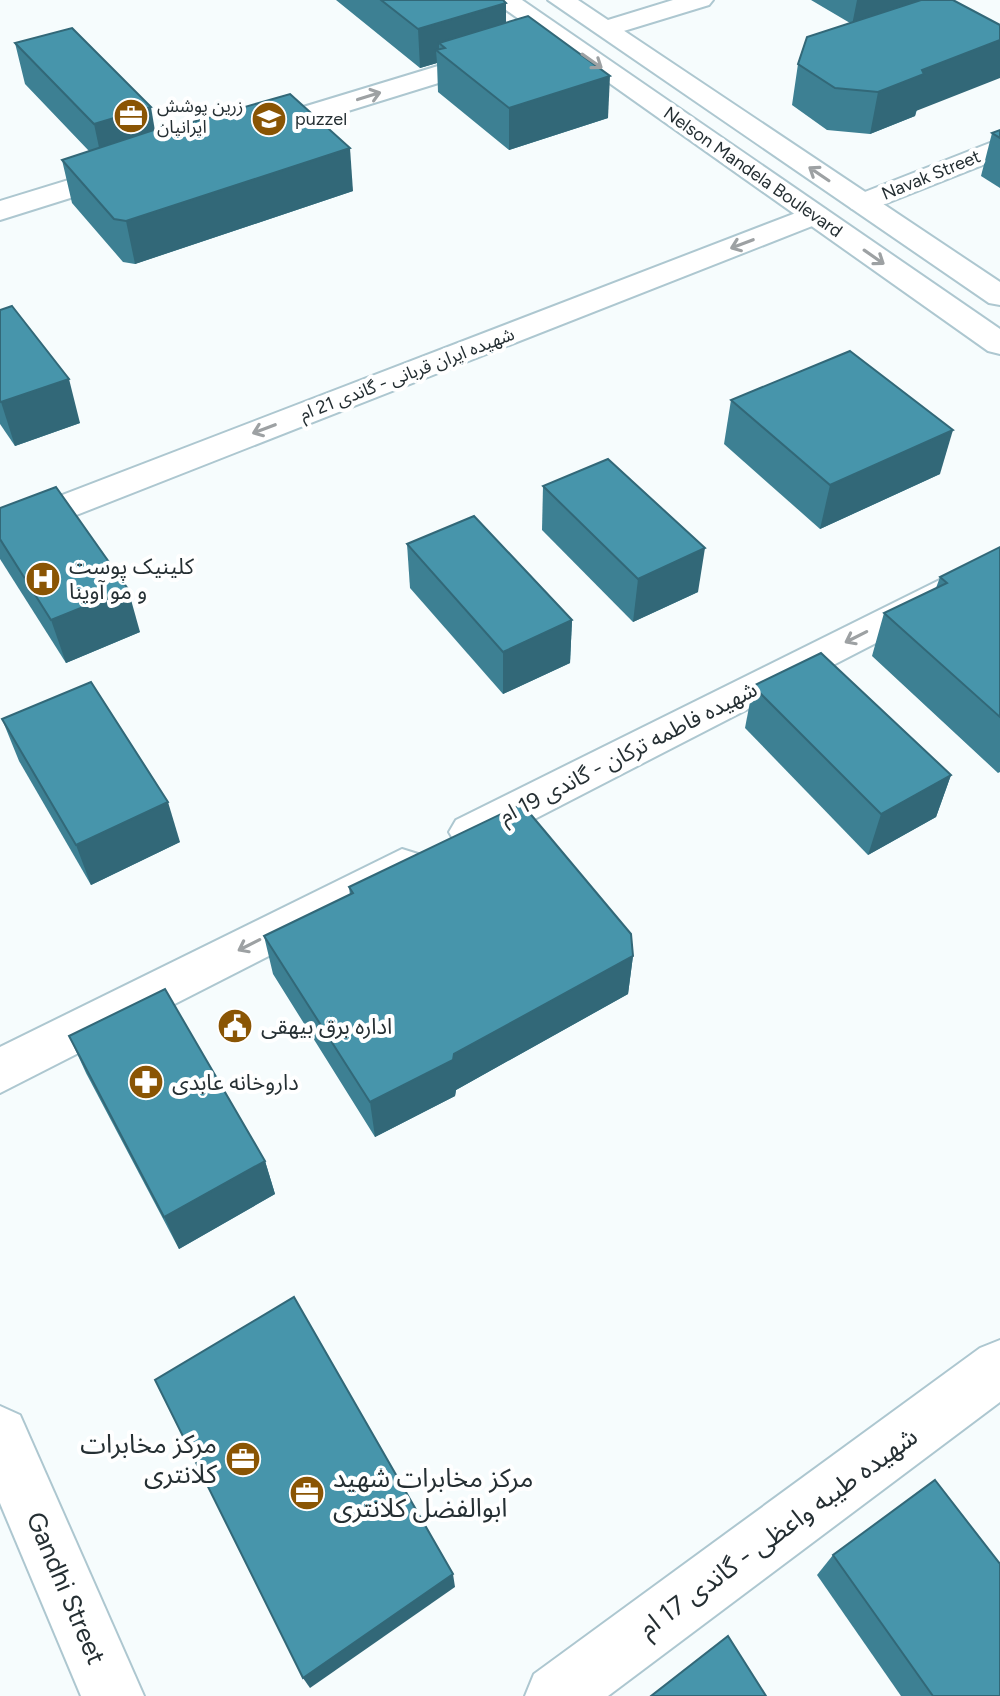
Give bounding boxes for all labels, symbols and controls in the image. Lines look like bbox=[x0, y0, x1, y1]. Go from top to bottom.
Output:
one-way arrow bbox=[581, 53, 603, 69]
one-way arrow bbox=[355, 88, 381, 103]
place label: زرین پوشش ایرانیان bbox=[157, 95, 243, 138]
office icon: زرین پوشش ایرانیان bbox=[112, 97, 150, 135]
school or university icon: puzzel bbox=[250, 100, 288, 138]
street label: Nelson Mandela Boulevard bbox=[659, 102, 847, 242]
place label: puzzel bbox=[295, 108, 347, 130]
street label: Navak Street bbox=[878, 145, 984, 205]
one-way arrow bbox=[809, 166, 831, 182]
one-way arrow bbox=[730, 238, 755, 252]
one-way arrow bbox=[863, 249, 885, 265]
street label: شهیده ایران قربانی - گاندی 21 ام bbox=[297, 323, 518, 428]
one-way arrow bbox=[253, 423, 277, 437]
place label: کلینیک پوست و مو آوینا bbox=[69, 553, 195, 605]
hospital icon: کلینیک پوست و مو آوینا bbox=[24, 560, 62, 598]
one-way arrow bbox=[844, 629, 868, 645]
street label: شهیده فاطمه ترکان - گاندی 19 ام bbox=[495, 676, 763, 832]
one-way arrow bbox=[238, 937, 262, 953]
public building icon: اداره برق بیهقی bbox=[216, 1007, 254, 1045]
place label: اداره برق بیهقی bbox=[261, 1013, 392, 1040]
pharmacy icon: داروخانه عابدی bbox=[127, 1063, 165, 1101]
place label: داروخانه عابدی bbox=[172, 1069, 299, 1096]
street label: شهیده طیبه واعظی - گاندی 17 ام bbox=[632, 1420, 926, 1647]
place label: مرکز مخابرات کلانتری bbox=[80, 1428, 217, 1490]
office icon: مرکز مخابرات کلانتری bbox=[224, 1440, 262, 1478]
place label: مرکز مخابرات شهید ابوالفضل کلانتری bbox=[333, 1462, 533, 1524]
office icon: مرکز مخابرات شهید ابوالفضل کلانتری bbox=[288, 1474, 326, 1512]
street label: Gandhi Street bbox=[20, 1507, 113, 1669]

